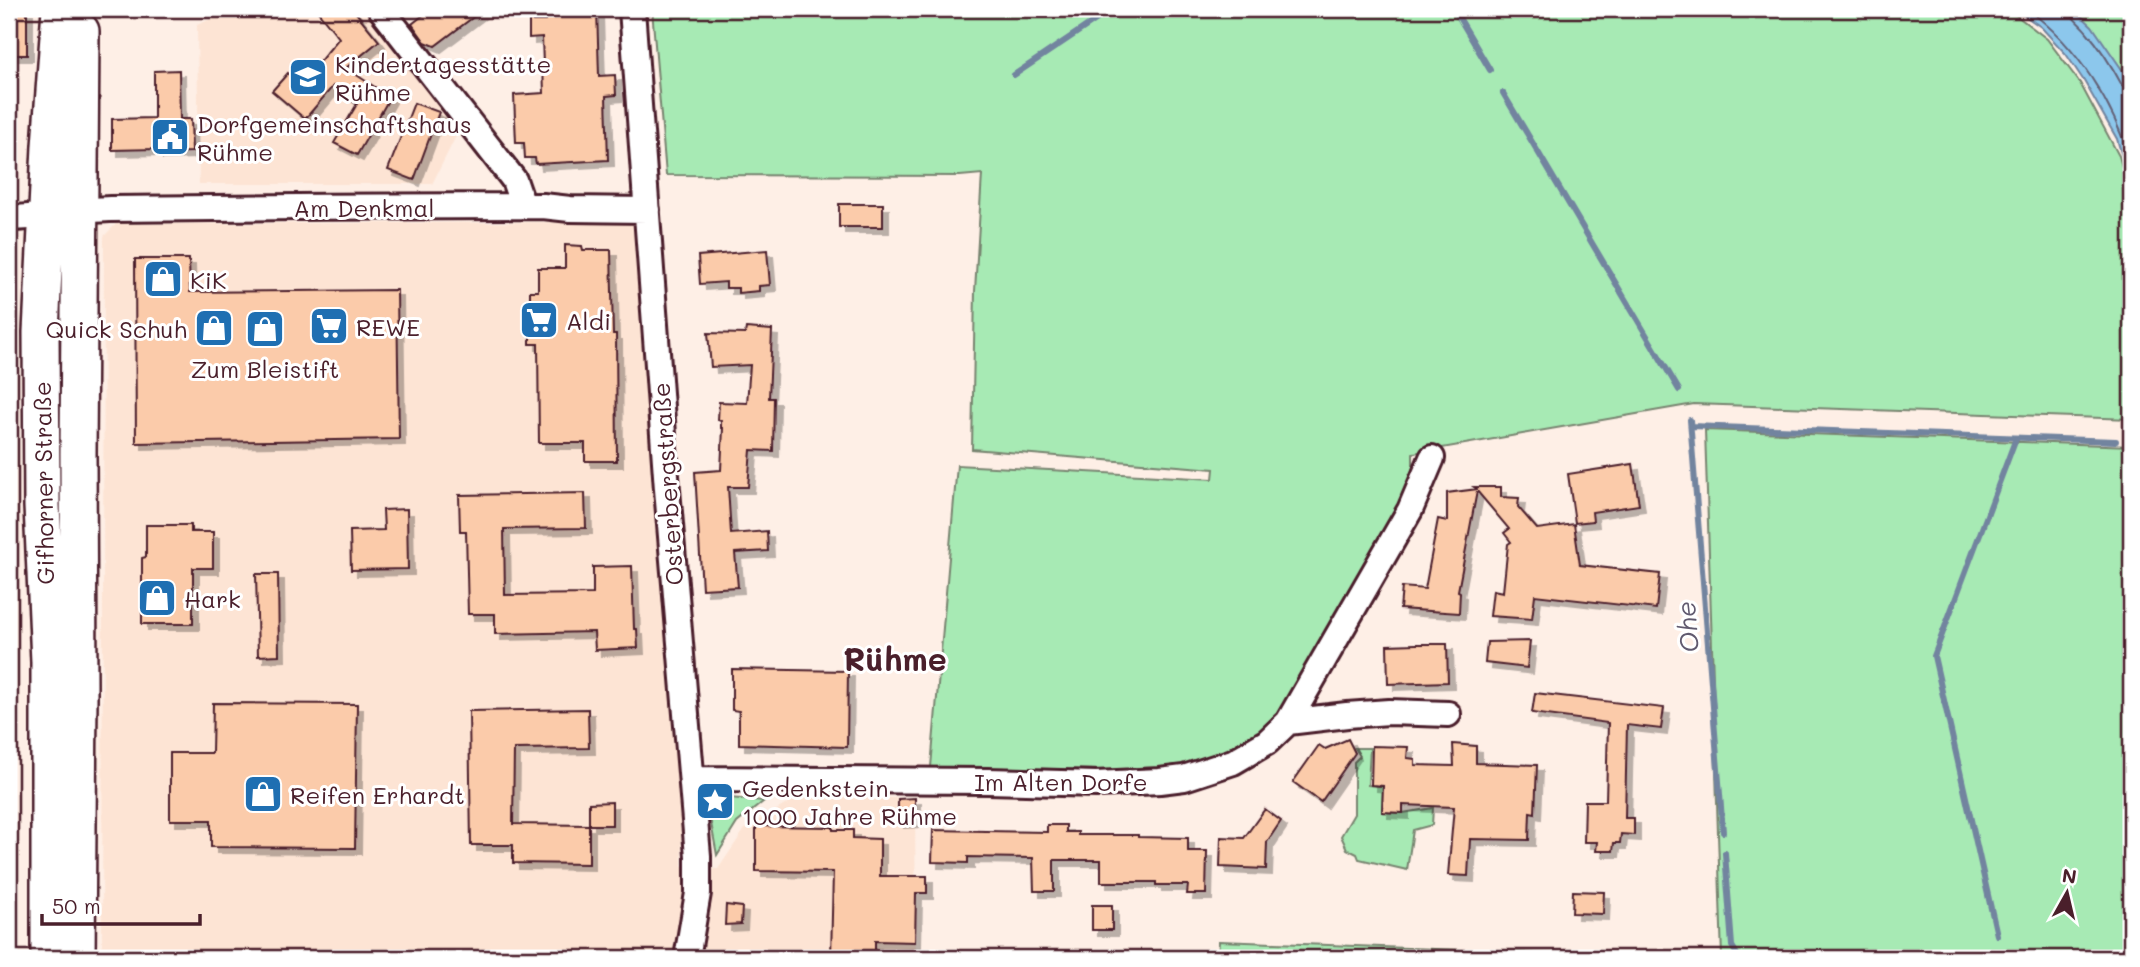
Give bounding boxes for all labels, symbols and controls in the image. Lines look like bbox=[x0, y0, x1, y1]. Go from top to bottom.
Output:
place label: Kindertagesstätte Rühme bbox=[335, 48, 551, 107]
school or university icon: Kindertagesstätte Rühme bbox=[287, 56, 329, 98]
place label: Dorfgemeinschaftshaus Rühme bbox=[197, 108, 472, 167]
public building icon: Dorfgemeinschaftshaus Rühme bbox=[149, 116, 191, 158]
street label: Am Denkmal bbox=[294, 192, 434, 223]
shop icon: KiK bbox=[142, 258, 184, 300]
place label: KiK bbox=[190, 264, 227, 295]
supermarket icon: Aldi bbox=[518, 299, 560, 341]
supermarket icon: REWE bbox=[308, 305, 350, 347]
place label: Aldi bbox=[566, 305, 611, 336]
shop icon: Quick Schuh bbox=[193, 307, 235, 349]
shop icon: Zum Bleistift bbox=[244, 308, 286, 350]
place label: REWE bbox=[356, 311, 420, 342]
place label: Quick Schuh bbox=[45, 313, 187, 344]
place label: Zum Bleistift bbox=[191, 353, 339, 384]
street label: Gifhorner Straße bbox=[26, 381, 60, 585]
street label: Osterbergstraße bbox=[644, 381, 690, 587]
shop icon: Hark bbox=[136, 577, 178, 619]
place label: Hark bbox=[184, 583, 241, 614]
water label: Ohe bbox=[1668, 600, 1706, 654]
district label: Rühme bbox=[843, 637, 947, 679]
street label: Im Alten Dorfe bbox=[974, 766, 1148, 797]
place label: Gedenkstein 1000 Jahre Rühme bbox=[742, 772, 957, 831]
shop icon: Reifen Erhardt bbox=[242, 773, 284, 815]
place label: Reifen Erhardt bbox=[290, 779, 465, 810]
place icon: Gedenkstein 1000 Jahre Rühme bbox=[694, 780, 736, 822]
north arrow bbox=[2032, 858, 2102, 928]
text: N bbox=[2061, 862, 2078, 889]
scale bar bbox=[42, 883, 200, 927]
text: 50 m bbox=[52, 892, 101, 919]

